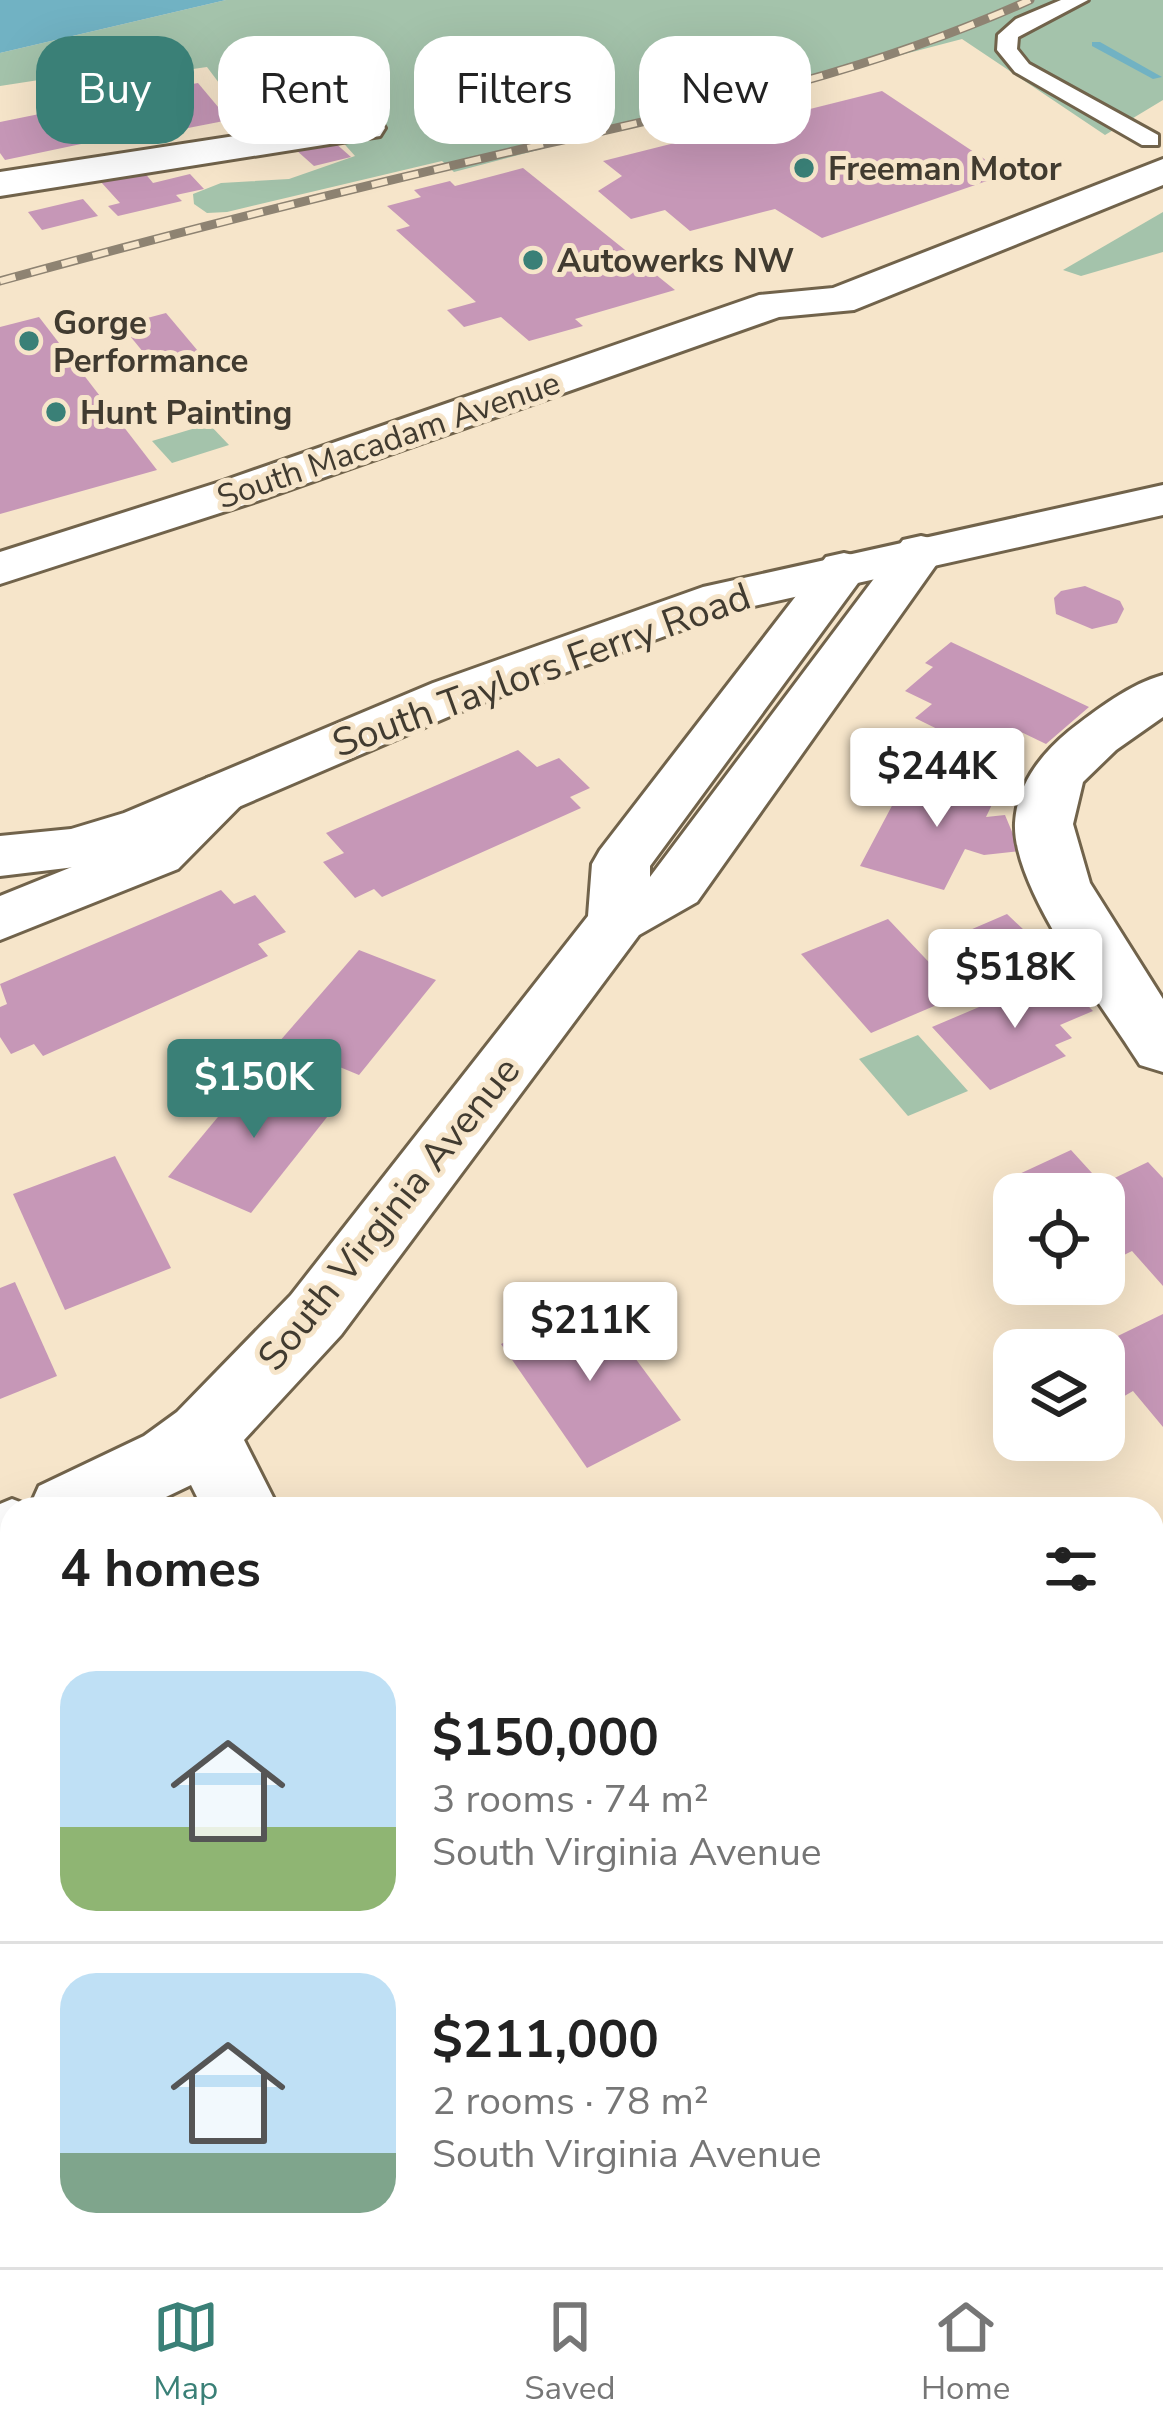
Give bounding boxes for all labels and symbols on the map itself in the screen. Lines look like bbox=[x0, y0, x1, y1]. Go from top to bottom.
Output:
place label: Freeman Motor bbox=[828, 147, 1062, 192]
marker: Freeman Motor bbox=[791, 155, 817, 181]
place label: Autowerks NW bbox=[557, 239, 795, 284]
marker: Autowerks NW bbox=[520, 247, 546, 273]
place label: Gorge Performance bbox=[53, 301, 248, 384]
marker: Gorge Performance bbox=[16, 328, 42, 354]
street label: South Macadam Avenue bbox=[211, 361, 566, 520]
place label: Hunt Painting bbox=[80, 391, 292, 436]
marker: Hunt Painting bbox=[43, 399, 69, 425]
street label: South Taylors Ferry Road bbox=[325, 570, 758, 771]
pin: $244K bbox=[853, 728, 1021, 830]
pin: $518K bbox=[931, 929, 1099, 1031]
pin: $150K bbox=[170, 1039, 338, 1141]
street label: South Virginia Avenue bbox=[246, 1046, 532, 1382]
pin: $211K bbox=[506, 1282, 674, 1384]

